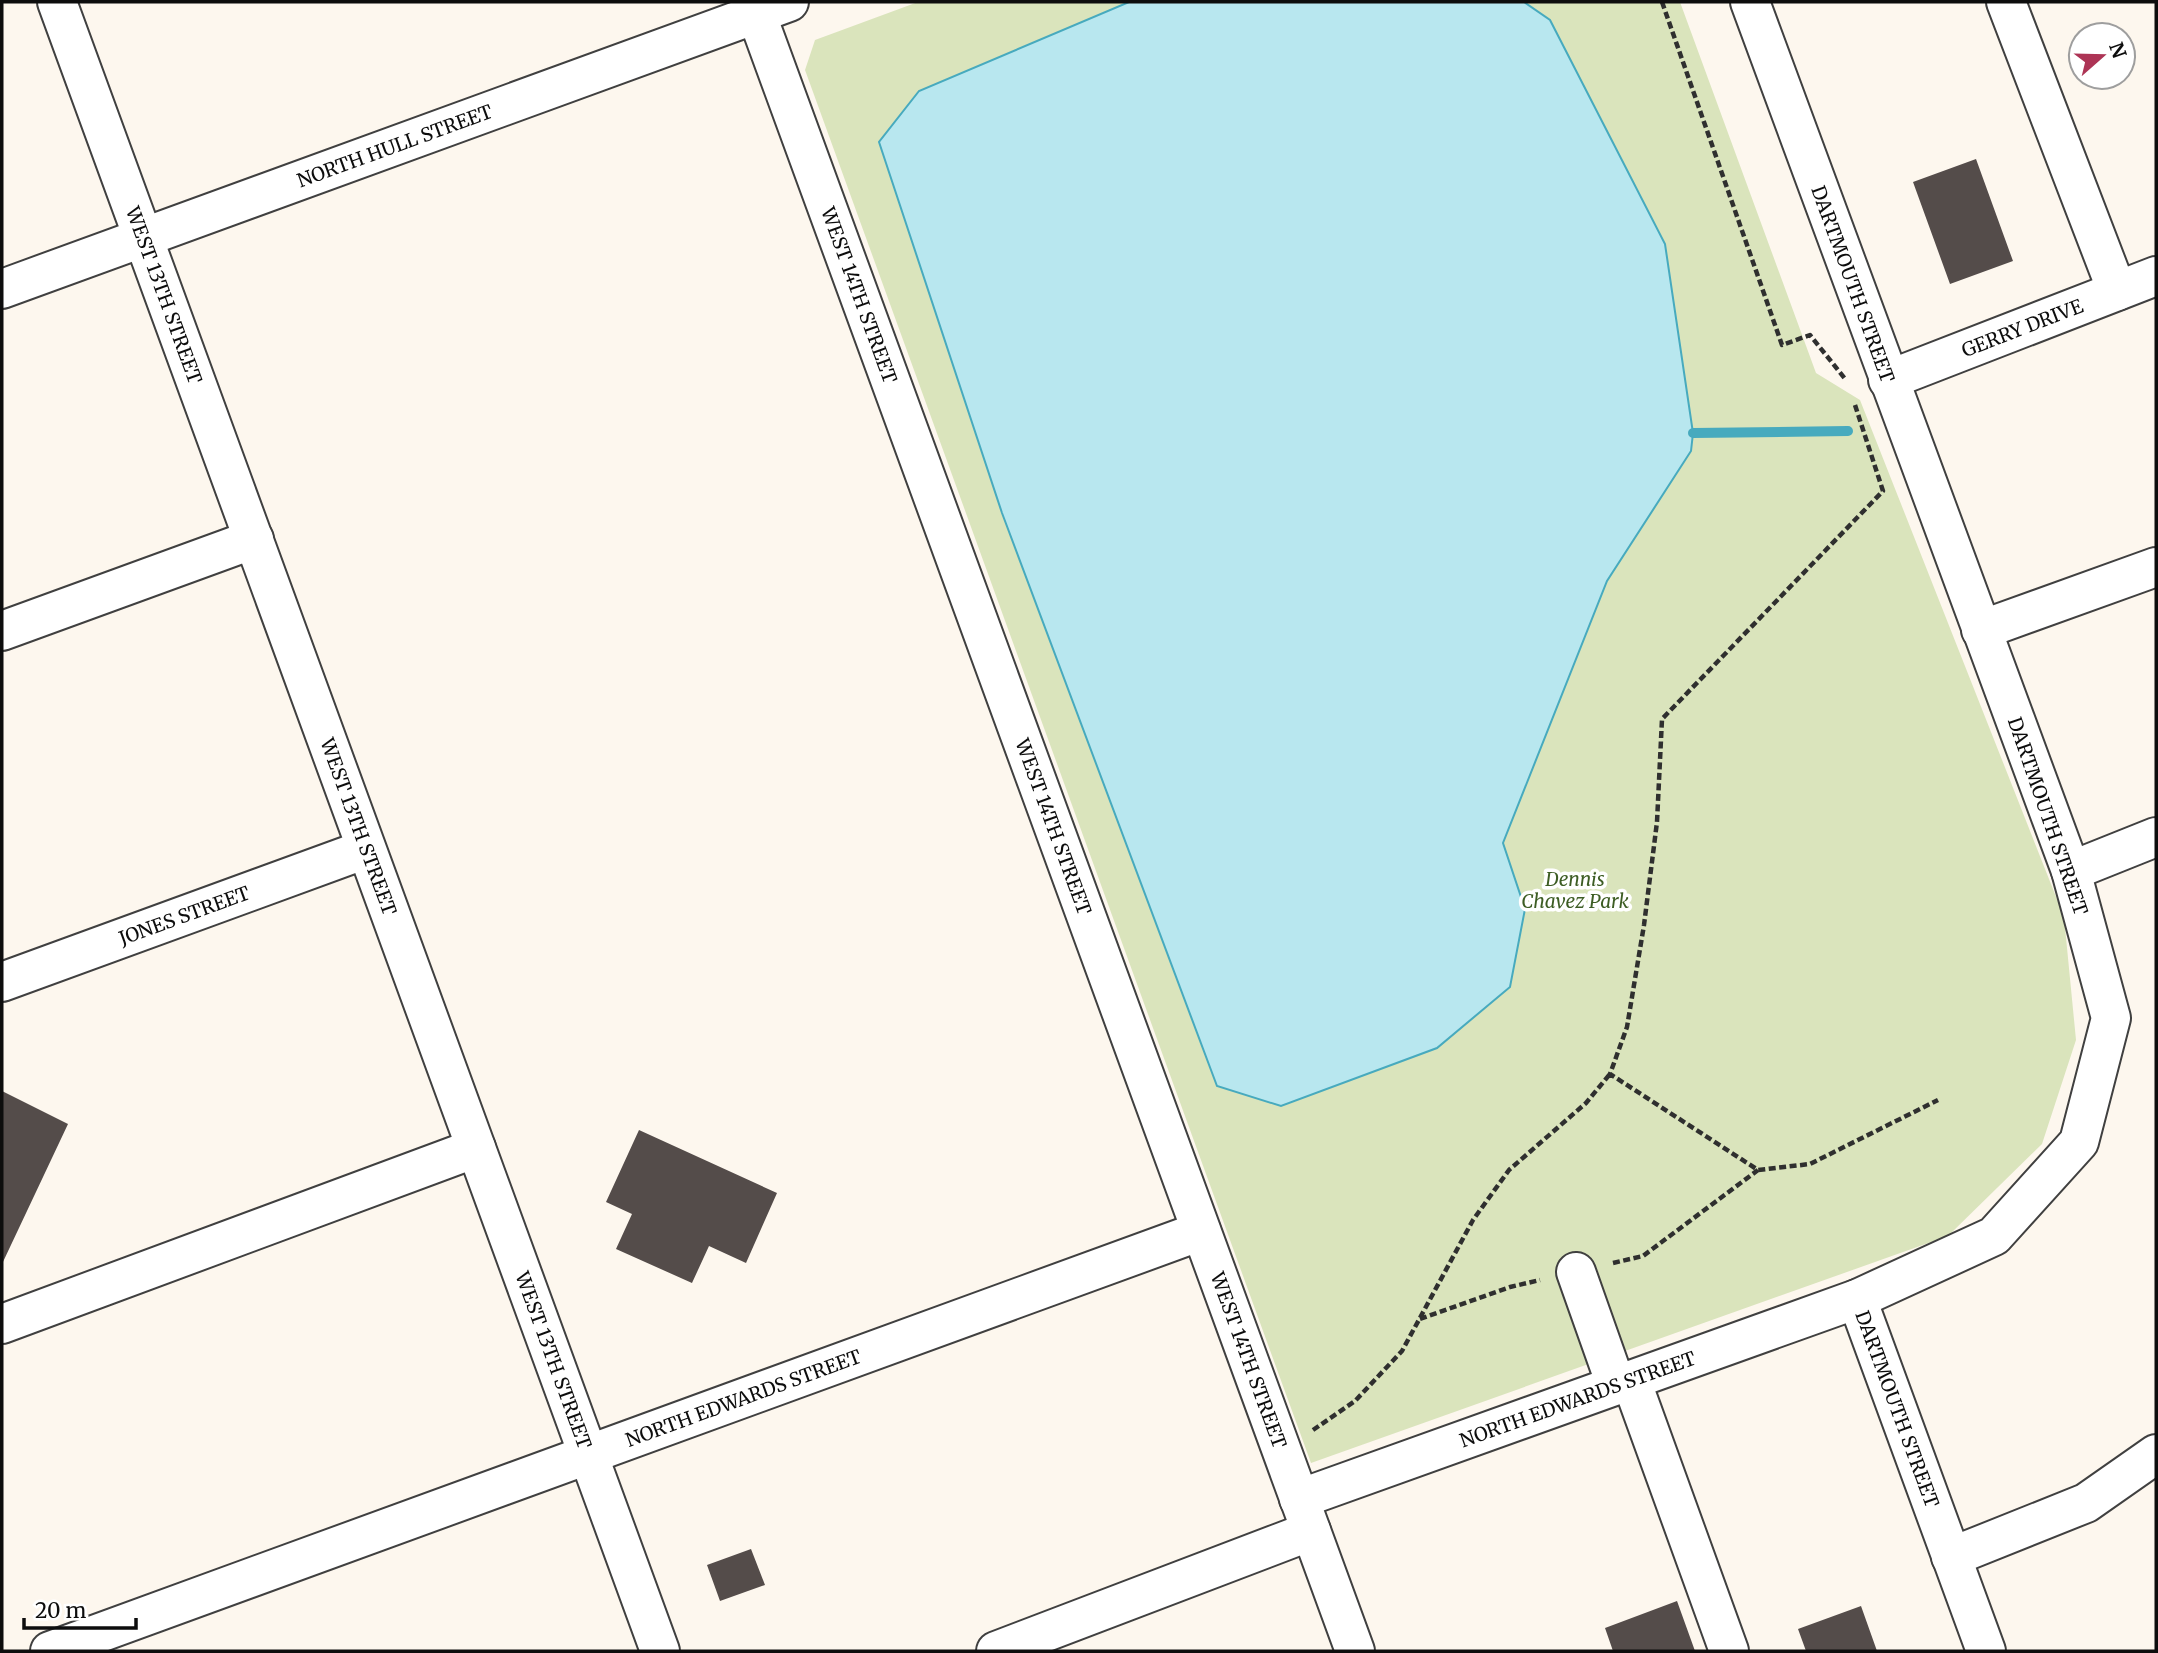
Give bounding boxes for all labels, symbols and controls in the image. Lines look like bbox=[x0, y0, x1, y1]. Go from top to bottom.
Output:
north arrow bbox=[2067, 21, 2137, 91]
text: N bbox=[2104, 39, 2132, 61]
street label: NORTH HULL STREET bbox=[294, 99, 496, 192]
street label: DARTMOUTH STREET bbox=[1806, 182, 1900, 386]
street label: WEST 13TH STREET bbox=[120, 202, 207, 387]
street label: WEST 14TH STREET bbox=[816, 203, 902, 386]
street label: GERRY DRIVE bbox=[1958, 294, 2086, 362]
street label: DARTMOUTH STREET bbox=[2003, 714, 2093, 918]
street label: WEST 13TH STREET bbox=[315, 734, 402, 918]
street label: WEST 14TH STREET bbox=[1010, 734, 1097, 918]
park label: Dennis Chavez Park bbox=[1521, 867, 1629, 913]
street label: JONES STREET bbox=[115, 881, 253, 951]
street label: WEST 13TH STREET bbox=[510, 1267, 597, 1452]
street label: WEST 14TH STREET bbox=[1205, 1268, 1292, 1451]
street label: DARTMOUTH STREET bbox=[1850, 1307, 1944, 1511]
street label: NORTH EDWARDS STREET bbox=[622, 1344, 864, 1452]
street label: NORTH EDWARDS STREET bbox=[1456, 1346, 1699, 1452]
scale bar bbox=[24, 1586, 136, 1630]
text: 20 m bbox=[35, 1597, 87, 1624]

